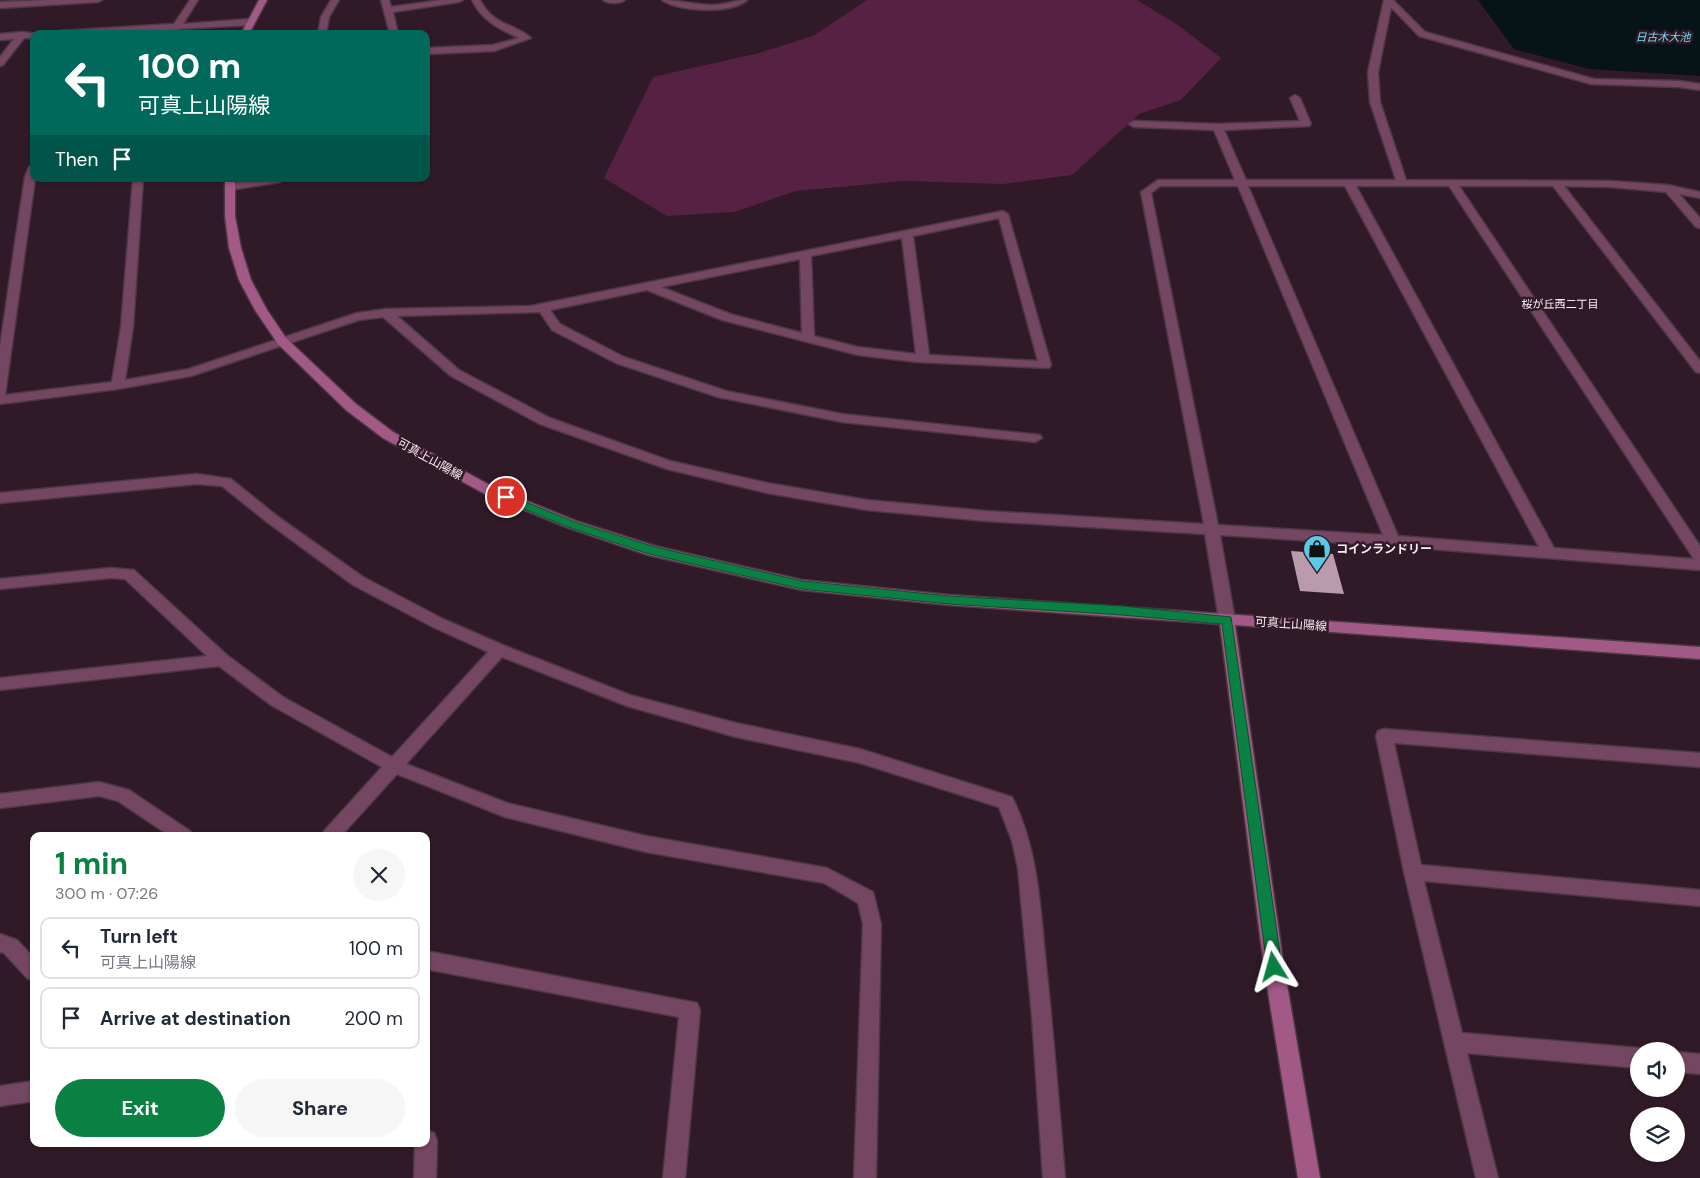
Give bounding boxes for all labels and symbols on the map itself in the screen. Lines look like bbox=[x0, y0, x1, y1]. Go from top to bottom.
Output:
water label: 日古木大池 bbox=[1636, 30, 1691, 44]
district label: 桜が丘西二丁目 bbox=[1522, 297, 1599, 311]
street label: 可真上山陽線 bbox=[395, 435, 465, 483]
pin bbox=[485, 476, 527, 518]
shop icon: コインランドリー bbox=[1302, 534, 1332, 573]
place label: コインランドリー bbox=[1336, 541, 1432, 557]
street label: 可真上山陽線 bbox=[1255, 614, 1327, 634]
position arrow bbox=[1247, 940, 1299, 992]

